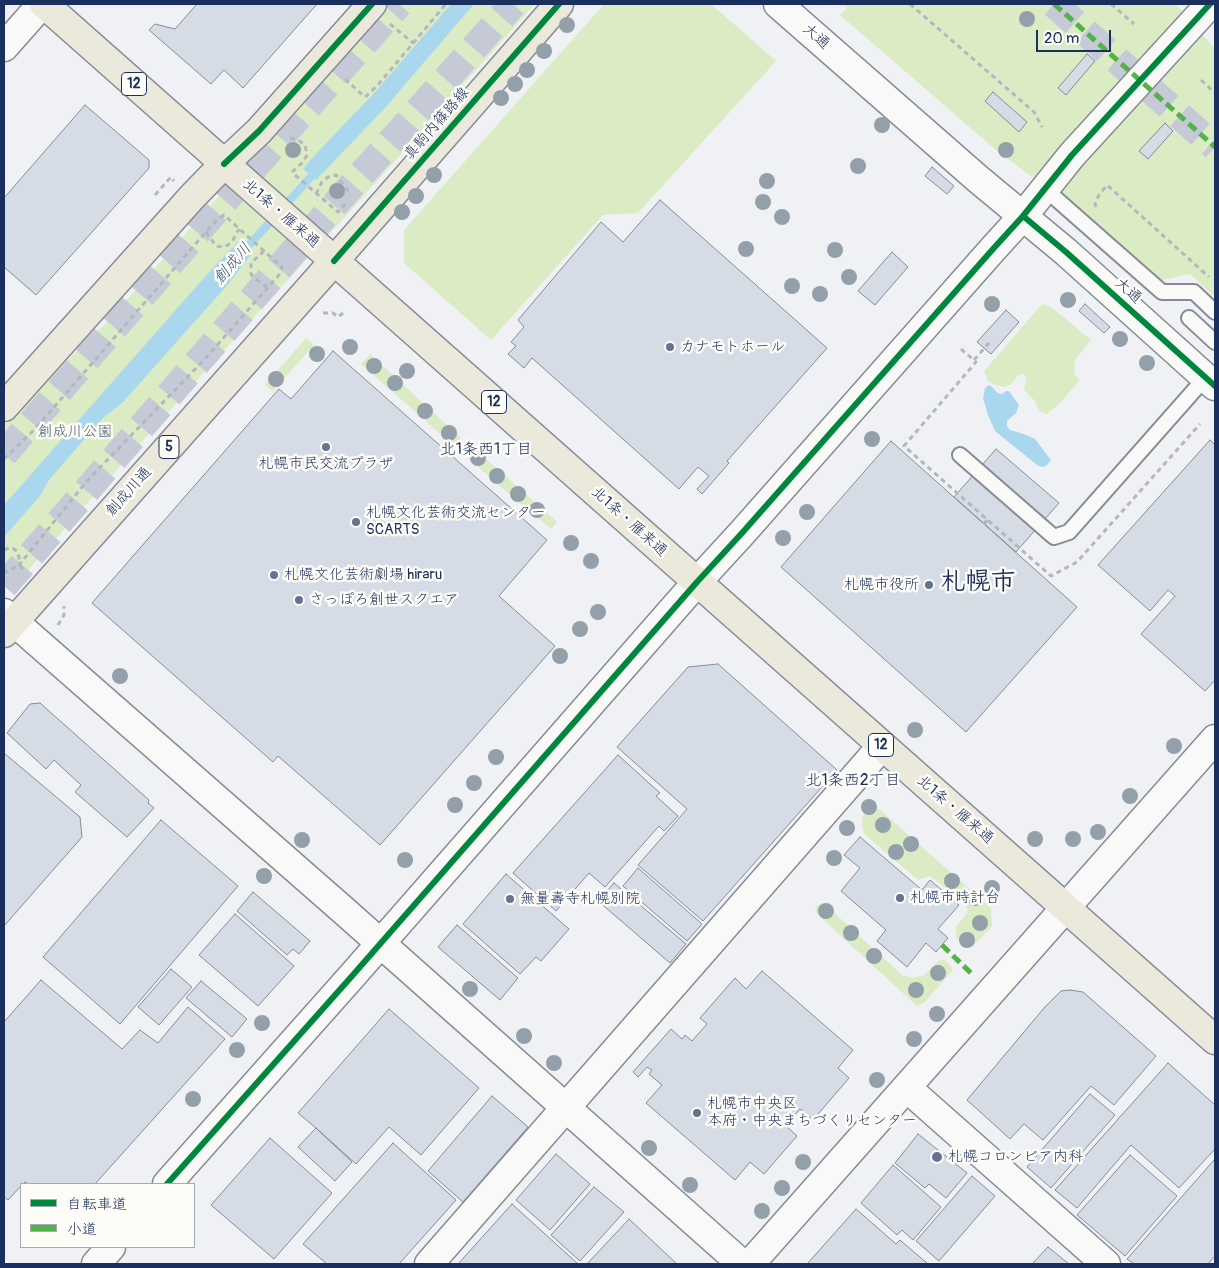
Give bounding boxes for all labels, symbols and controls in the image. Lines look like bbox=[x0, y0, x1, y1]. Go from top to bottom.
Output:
street label: 大通 bbox=[799, 20, 833, 54]
scale bar bbox=[1039, 20, 1114, 52]
text: 20 m bbox=[1044, 29, 1079, 48]
road number: 12 bbox=[122, 72, 146, 96]
street label: 真駒内篠路線 bbox=[401, 84, 473, 164]
street label: 北1条・雁来通 bbox=[239, 176, 323, 252]
water label: 創成川 bbox=[210, 240, 256, 288]
street label: 大通 bbox=[1111, 274, 1145, 308]
place label: カナモトホール bbox=[680, 338, 785, 356]
marker: カナモトホール bbox=[664, 341, 676, 353]
road number: 12 bbox=[482, 391, 506, 414]
park label: 創成川公園 bbox=[38, 423, 112, 441]
road number: 5 bbox=[159, 436, 179, 458]
district label: 北1条西1丁目 bbox=[440, 440, 532, 460]
marker: 札幌市民交流プラザ bbox=[320, 441, 332, 453]
place label: 札幌市民交流プラザ bbox=[259, 455, 393, 473]
street label: 創成川通 bbox=[102, 464, 156, 520]
street label: 北1条・雁来通 bbox=[587, 483, 671, 561]
place label: 札幌文化芸術交流センター SCARTS bbox=[366, 504, 546, 539]
marker: 札幌文化芸術交流センター SCARTS bbox=[350, 516, 362, 528]
place label: 札幌文化芸術劇場 hiraru bbox=[284, 566, 442, 584]
district label: 札幌市 bbox=[941, 568, 1015, 598]
marker: 札幌文化芸術劇場 hiraru bbox=[268, 569, 280, 581]
place label: 札幌市役所 bbox=[844, 576, 919, 594]
marker: 札幌市役所 bbox=[923, 579, 935, 591]
place label: さっぽろ創世スクエア bbox=[309, 591, 459, 609]
marker: さっぽろ創世スクエア bbox=[293, 594, 305, 606]
road number: 12 bbox=[868, 734, 894, 756]
district label: 北1条西2丁目 bbox=[805, 771, 901, 791]
street label: 北1条・雁来通 bbox=[913, 772, 997, 848]
place label: 札幌市時計台 bbox=[910, 889, 1000, 907]
place label: 無量壽寺札幌別院 bbox=[520, 890, 640, 908]
marker: 札幌市時計台 bbox=[894, 892, 906, 904]
marker: 無量壽寺札幌別院 bbox=[504, 893, 516, 905]
place label: 札幌市中央区 本府・中央まちづくりセンター bbox=[707, 1095, 917, 1130]
marker: 札幌市中央区 本府・中央まちづくりセンター bbox=[691, 1107, 703, 1119]
place label: 札幌コロンビア内科 bbox=[948, 1148, 1083, 1166]
marker: 札幌コロンビア内科 bbox=[930, 1150, 944, 1164]
legend bbox=[20, 1183, 195, 1248]
text: 自転車道 bbox=[67, 1195, 127, 1214]
text: 小道 bbox=[67, 1220, 97, 1239]

